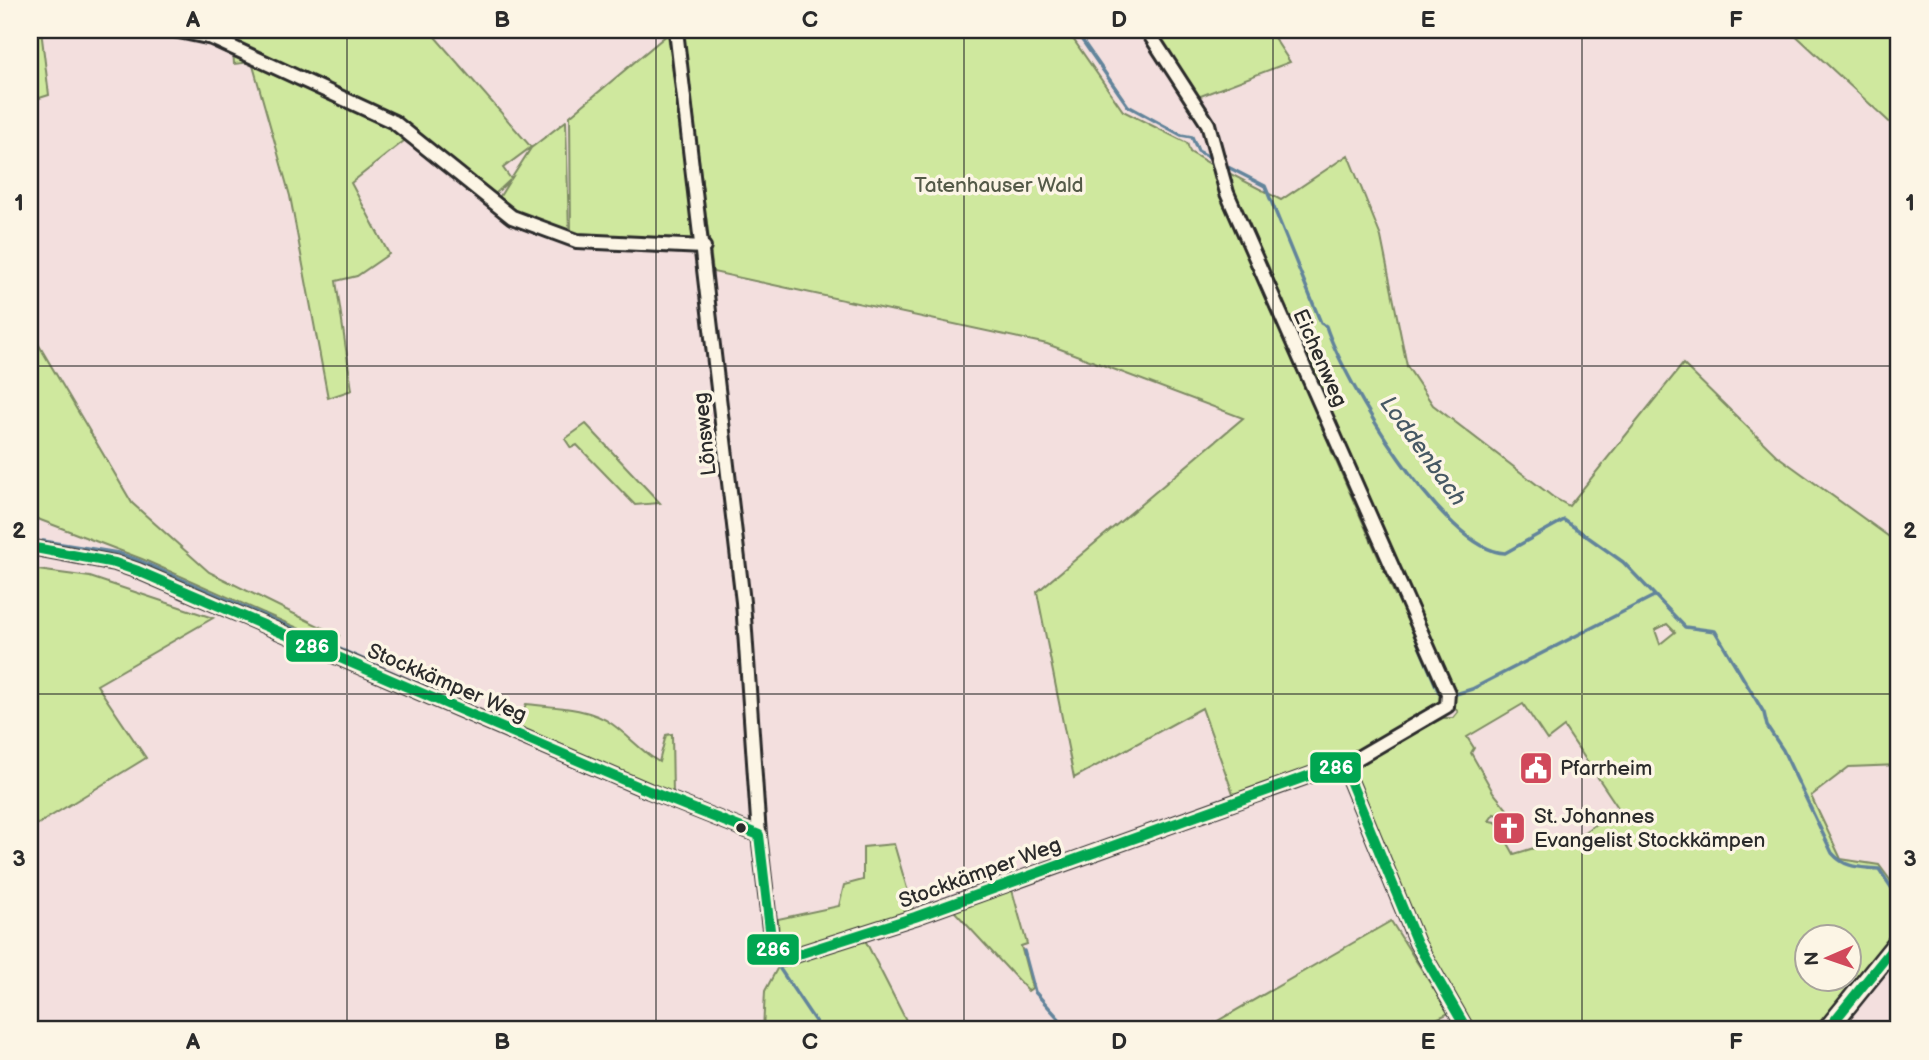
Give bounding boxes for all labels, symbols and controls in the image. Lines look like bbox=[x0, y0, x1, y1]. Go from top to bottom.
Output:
text: A bbox=[185, 6, 201, 34]
text: B bbox=[494, 6, 510, 34]
text: C bbox=[802, 6, 818, 34]
text: D bbox=[1111, 6, 1127, 34]
text: E bbox=[1421, 6, 1436, 34]
text: F bbox=[1729, 6, 1743, 34]
park label: Tatenhauser Wald bbox=[914, 173, 1084, 198]
text: 1 bbox=[14, 189, 24, 217]
text: 1 bbox=[1905, 189, 1915, 217]
street label: Eichenweg bbox=[1287, 305, 1353, 411]
street label: Lönsweg bbox=[688, 391, 722, 477]
water label: Loddenbach bbox=[1374, 391, 1472, 512]
text: 2 bbox=[12, 517, 26, 545]
text: 2 bbox=[1903, 517, 1917, 545]
line badge: 286 bbox=[285, 629, 339, 663]
text: 286 bbox=[295, 636, 329, 659]
street label: Stockkämper Weg bbox=[364, 638, 530, 728]
public building icon: Pfarrheim bbox=[1517, 749, 1555, 787]
line badge: 286 bbox=[1309, 751, 1362, 784]
place label: Pfarrheim bbox=[1560, 756, 1652, 781]
text: 286 bbox=[1319, 757, 1353, 780]
place label: St. Johannes Evangelist Stockkämpen bbox=[1534, 804, 1765, 853]
church icon: St. Johannes Evangelist Stockkämpen bbox=[1490, 809, 1528, 847]
unlabelled marker bbox=[734, 821, 748, 835]
street label: Stockkämper Weg bbox=[896, 832, 1064, 914]
text: 3 bbox=[12, 845, 26, 873]
text: 3 bbox=[1903, 845, 1917, 873]
north arrow bbox=[1792, 923, 1862, 993]
line badge: 286 bbox=[746, 933, 800, 966]
text: 286 bbox=[756, 939, 790, 962]
text: N bbox=[1801, 951, 1824, 966]
text: A bbox=[185, 1028, 201, 1056]
text: B bbox=[494, 1028, 510, 1056]
text: C bbox=[802, 1028, 818, 1056]
text: D bbox=[1111, 1028, 1127, 1056]
text: E bbox=[1421, 1028, 1436, 1056]
text: F bbox=[1729, 1028, 1743, 1056]

